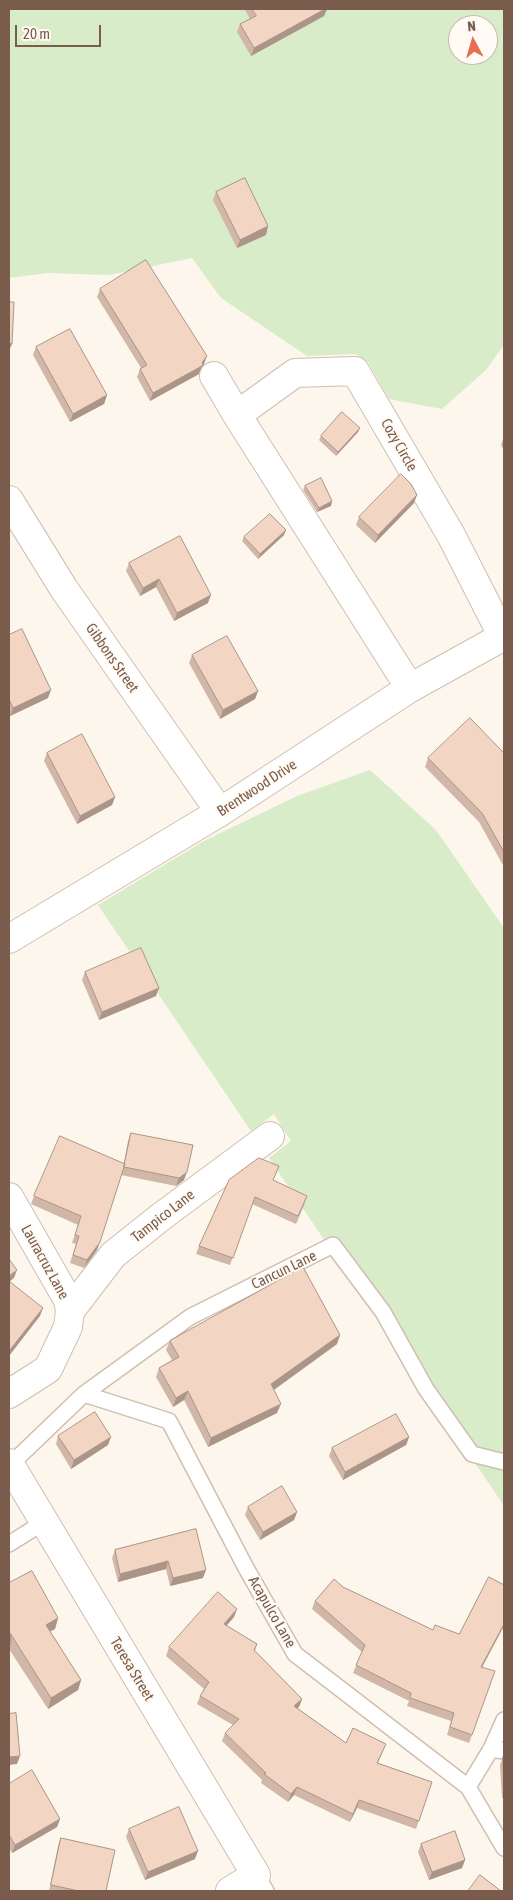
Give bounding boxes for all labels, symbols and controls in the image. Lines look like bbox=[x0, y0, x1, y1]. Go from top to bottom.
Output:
scale bar bbox=[18, 15, 104, 47]
north arrow bbox=[448, 15, 498, 65]
text: N bbox=[467, 18, 476, 34]
text: 20 m bbox=[23, 25, 50, 42]
street label: Cozy Circle bbox=[377, 415, 421, 475]
street label: Gibbons Street bbox=[82, 620, 142, 696]
street label: Brentwood Drive bbox=[214, 756, 300, 820]
street label: Tampico Lane bbox=[128, 1186, 198, 1246]
street label: Lauracruz Lane bbox=[17, 1221, 73, 1303]
street label: Cancun Lane bbox=[249, 1247, 319, 1293]
street label: Acapulco Lane bbox=[244, 1573, 300, 1651]
street label: Teresa Street bbox=[106, 1634, 158, 1704]

